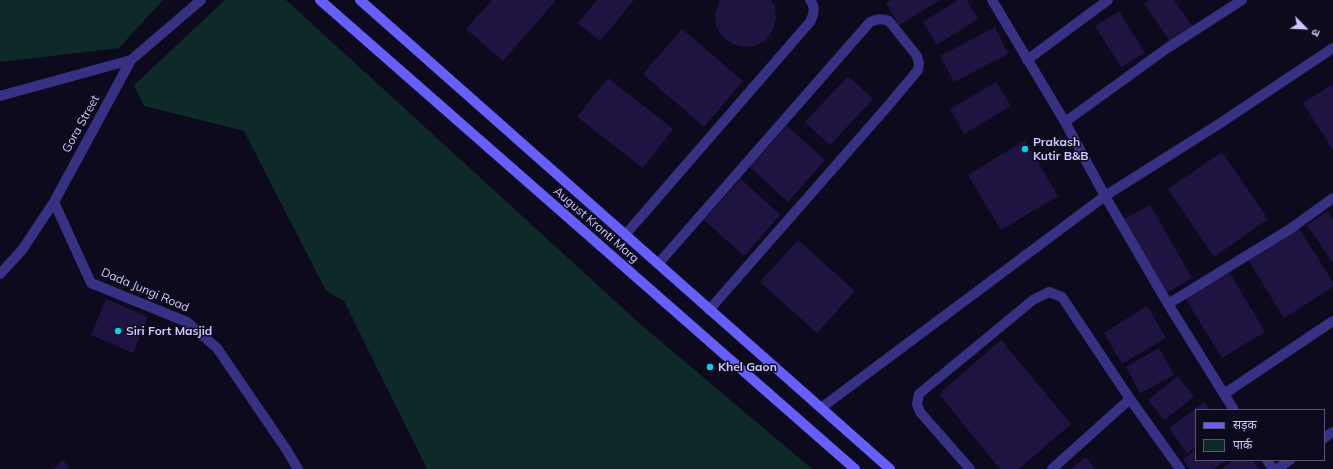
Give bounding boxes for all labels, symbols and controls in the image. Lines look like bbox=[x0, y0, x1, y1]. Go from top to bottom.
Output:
north arrow bbox=[1285, 8, 1325, 48]
text: उ bbox=[1308, 27, 1324, 39]
street label: Gora Street bbox=[59, 93, 103, 155]
place label: Prakash Kutir B&B bbox=[1033, 135, 1089, 163]
marker: Prakash Kutir B&B bbox=[1020, 144, 1030, 154]
street label: August Kranti Marg bbox=[550, 184, 642, 266]
street label: Dada Jungi Road bbox=[99, 265, 191, 315]
place label: Siri Fort Masjid bbox=[126, 324, 212, 338]
marker: Siri Fort Masjid bbox=[113, 326, 123, 336]
place label: Khel Gaon bbox=[718, 360, 777, 374]
marker: Khel Gaon bbox=[705, 362, 715, 372]
legend bbox=[1195, 409, 1325, 461]
text: सड़क bbox=[1233, 417, 1257, 432]
text: पार्क bbox=[1233, 437, 1252, 452]

